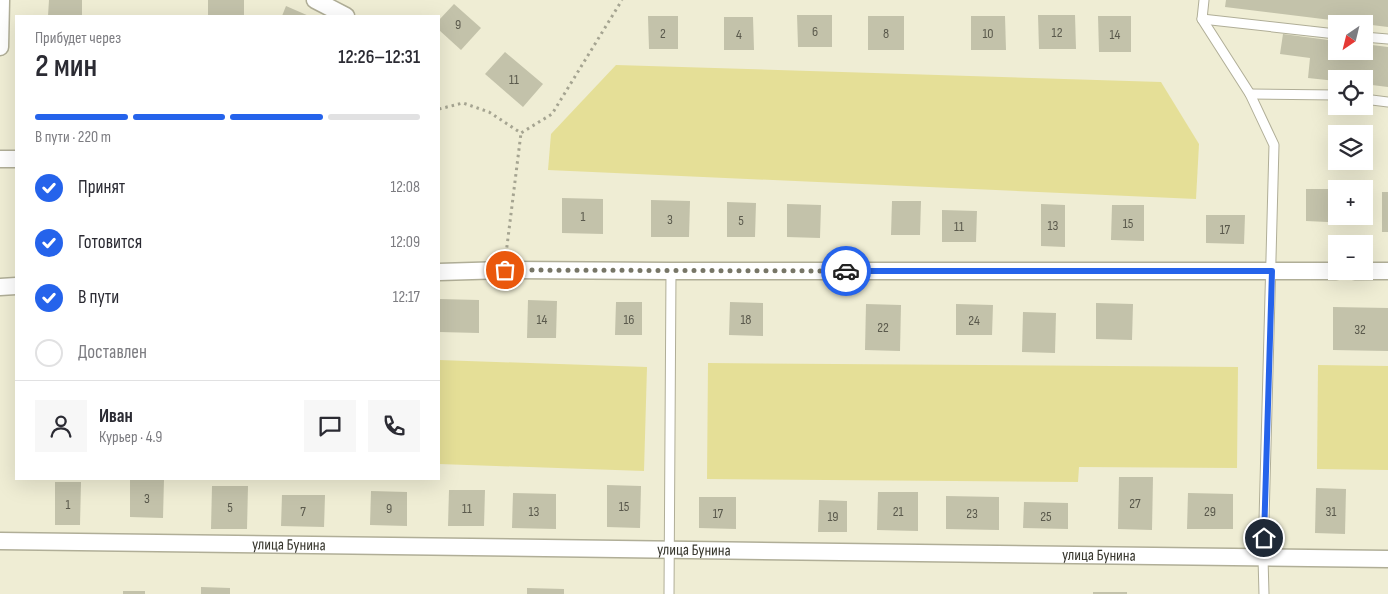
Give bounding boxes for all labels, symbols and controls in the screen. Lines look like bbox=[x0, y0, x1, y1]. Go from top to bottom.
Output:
north arrow bbox=[1328, 15, 1372, 60]
map controls bbox=[1328, 15, 1373, 280]
house number: 9 bbox=[455, 16, 461, 33]
house number: 6 bbox=[812, 23, 818, 40]
house number: 12 bbox=[1052, 24, 1063, 41]
house number: 2 bbox=[660, 25, 666, 42]
house number: 8 bbox=[883, 25, 889, 42]
house number: 10 bbox=[982, 25, 994, 42]
house number: 4 bbox=[736, 26, 742, 43]
house number: 14 bbox=[1110, 26, 1121, 43]
text: Прибудет через bbox=[35, 29, 121, 48]
text: 12:26–12:31 bbox=[338, 46, 420, 69]
text: 2 мин bbox=[35, 47, 97, 86]
button: locate bbox=[1328, 70, 1373, 115]
house number: 11 bbox=[509, 71, 519, 88]
button: layers bbox=[1328, 125, 1373, 170]
text: В пути · 220 m bbox=[35, 128, 111, 147]
icon: check bbox=[35, 174, 63, 202]
text: Принят bbox=[78, 176, 125, 199]
text: 12:08 bbox=[390, 178, 420, 197]
button: + bbox=[1328, 180, 1373, 225]
house number: 1 bbox=[581, 208, 586, 225]
house number: 3 bbox=[667, 211, 673, 228]
house number: 5 bbox=[738, 212, 744, 229]
house number: 15 bbox=[1123, 215, 1134, 232]
house number: 13 bbox=[1048, 217, 1059, 234]
house number: 11 bbox=[954, 218, 964, 235]
house number: 17 bbox=[1220, 221, 1231, 238]
icon: check bbox=[35, 229, 63, 257]
text: Готовится bbox=[78, 231, 142, 254]
text: 12:09 bbox=[390, 233, 420, 252]
button: − bbox=[1328, 235, 1373, 280]
courier bbox=[821, 246, 871, 296]
pin bbox=[484, 249, 526, 291]
icon: bag bbox=[491, 256, 519, 284]
icon: car bbox=[832, 257, 860, 285]
icon: check bbox=[35, 284, 63, 312]
text: В пути bbox=[78, 286, 119, 309]
text: 12:17 bbox=[393, 288, 420, 307]
house number: 14 bbox=[537, 311, 548, 328]
house number: 16 bbox=[623, 311, 635, 328]
house number: 18 bbox=[740, 311, 752, 328]
house number: 24 bbox=[968, 312, 980, 329]
house number: 22 bbox=[877, 319, 889, 336]
house number: 32 bbox=[1354, 321, 1366, 338]
text: Доставлен bbox=[78, 341, 147, 364]
button: person bbox=[35, 400, 87, 452]
button: chat bbox=[304, 400, 356, 452]
button: phone bbox=[368, 400, 420, 452]
text: Иван bbox=[99, 405, 133, 428]
text: Курьер · 4.9 bbox=[99, 428, 162, 447]
house number: 3 bbox=[144, 490, 150, 507]
house number: 27 bbox=[1129, 495, 1141, 512]
house number: 1 bbox=[66, 496, 71, 513]
house number: 15 bbox=[619, 498, 630, 515]
house number: 5 bbox=[227, 499, 233, 516]
house number: 9 bbox=[386, 500, 392, 517]
house number: 11 bbox=[462, 500, 472, 517]
house number: 7 bbox=[300, 503, 306, 520]
house number: 13 bbox=[529, 503, 540, 520]
house number: 21 bbox=[893, 503, 903, 520]
house number: 29 bbox=[1204, 503, 1216, 520]
house number: 31 bbox=[1326, 503, 1336, 520]
house number: 17 bbox=[713, 505, 724, 522]
house number: 23 bbox=[966, 505, 978, 522]
house number: 19 bbox=[827, 508, 839, 525]
house number: 25 bbox=[1040, 508, 1052, 525]
pin bbox=[1243, 517, 1285, 559]
icon: home bbox=[1250, 524, 1278, 552]
street label: улица Бунина bbox=[252, 535, 326, 555]
street label: улица Бунина bbox=[657, 540, 731, 560]
street label: улица Бунина bbox=[1062, 545, 1136, 565]

